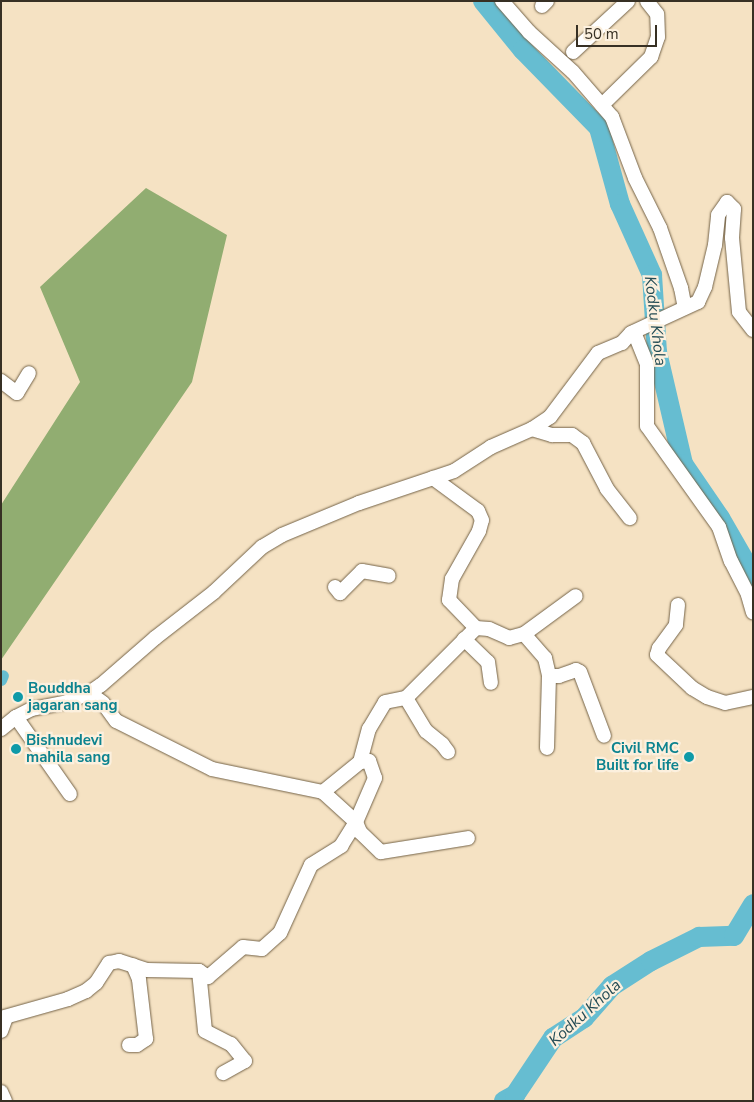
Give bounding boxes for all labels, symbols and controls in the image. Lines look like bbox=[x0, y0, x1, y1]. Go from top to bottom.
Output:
scale bar bbox=[579, 15, 660, 47]
text: 50 m bbox=[584, 24, 619, 44]
water label: Kodku Khola bbox=[640, 275, 670, 367]
place label: Bouddha jagaran sang bbox=[28, 679, 118, 714]
marker: Bouddha jagaran sang bbox=[12, 691, 24, 703]
place label: Bishnudevi mahila sang bbox=[26, 731, 110, 766]
place label: Civil RMC Built for life bbox=[596, 739, 679, 774]
marker: Bishnudevi mahila sang bbox=[10, 743, 22, 755]
marker: Civil RMC Built for life bbox=[683, 751, 695, 763]
water label: Kodku Khola bbox=[545, 976, 625, 1050]

